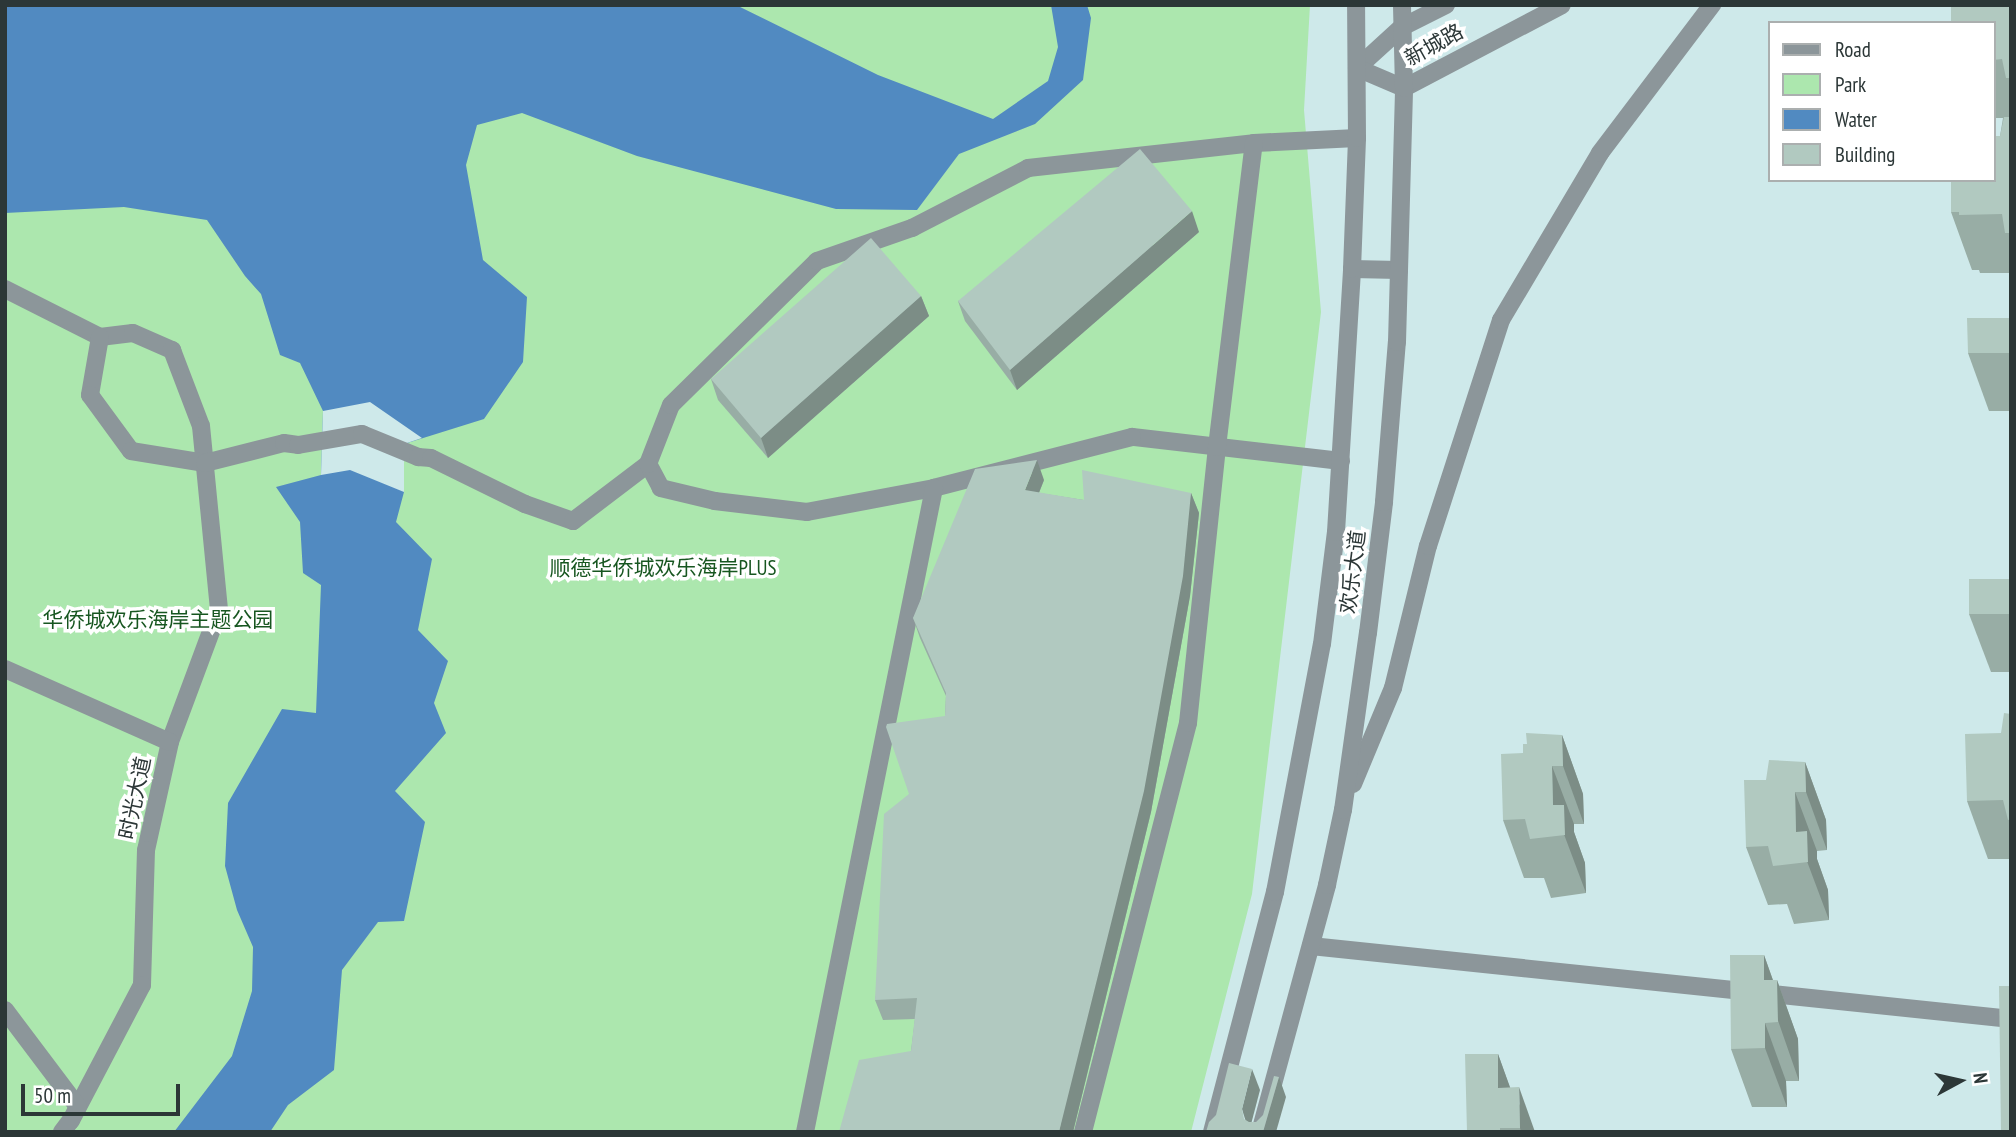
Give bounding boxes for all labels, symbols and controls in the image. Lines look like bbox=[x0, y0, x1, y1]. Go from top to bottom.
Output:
street label: 新城路 bbox=[1400, 19, 1468, 71]
legend bbox=[1768, 21, 1995, 182]
text: Road bbox=[1835, 36, 1871, 63]
text: Park bbox=[1835, 71, 1866, 98]
text: Water bbox=[1835, 106, 1877, 133]
text: Building bbox=[1835, 141, 1895, 168]
street label: 欢乐大道 bbox=[1335, 529, 1371, 615]
park label: 顺德华侨城欢乐海岸PLUS bbox=[549, 555, 777, 581]
park label: 华侨城欢乐海岸主题公园 bbox=[43, 607, 273, 633]
street label: 时光大道 bbox=[114, 754, 156, 842]
north arrow bbox=[1925, 1046, 1995, 1116]
scale bar bbox=[24, 1070, 184, 1114]
text: N bbox=[1968, 1071, 1993, 1085]
text: 50 m bbox=[34, 1082, 71, 1109]

